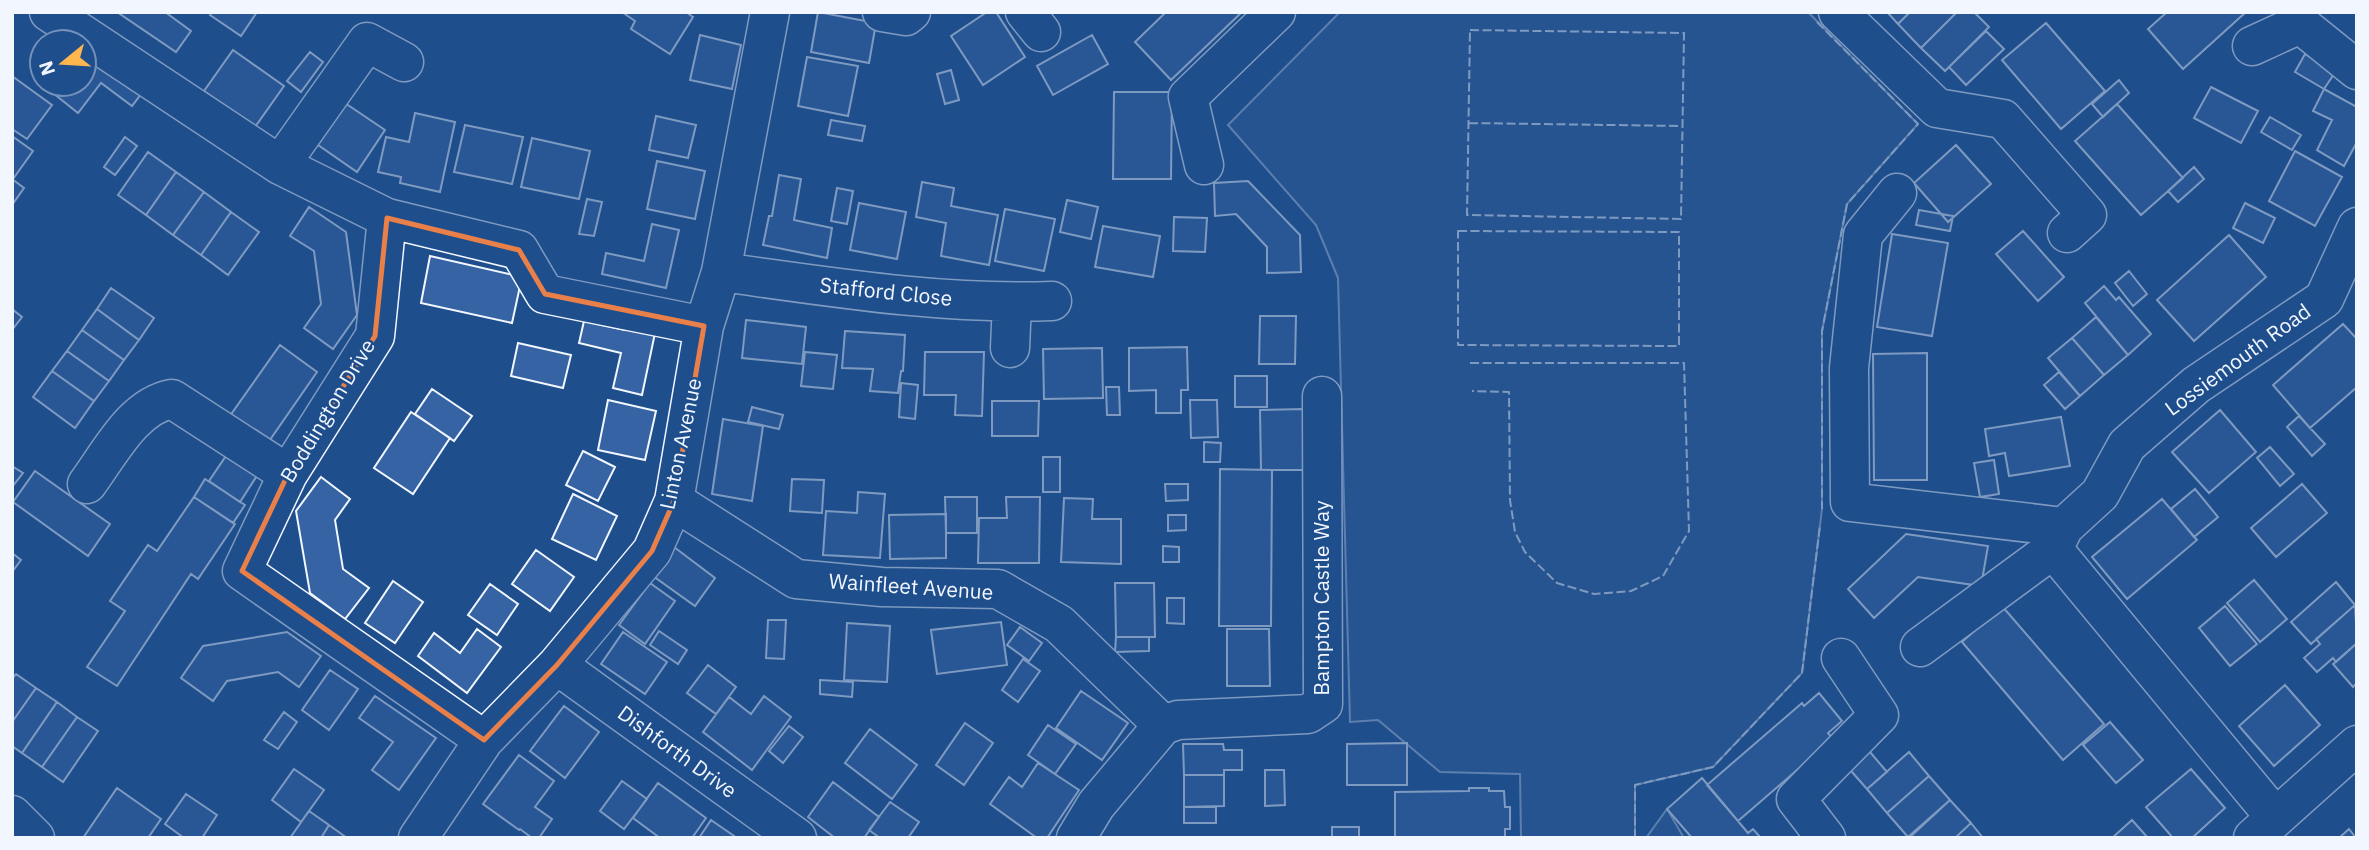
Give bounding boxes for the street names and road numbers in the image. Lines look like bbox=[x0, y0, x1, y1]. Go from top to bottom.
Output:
street label: Stafford Close bbox=[818, 270, 954, 312]
street label: Lossiemouth Road bbox=[2159, 297, 2316, 422]
street label: Boddington Drive bbox=[273, 334, 381, 487]
street label: Linton Avenue bbox=[652, 375, 708, 512]
street label: Bampton Castle Way bbox=[1307, 500, 1335, 696]
street label: Wainfleet Avenue bbox=[828, 566, 994, 606]
street label: Dishforth Drive bbox=[612, 698, 743, 804]

